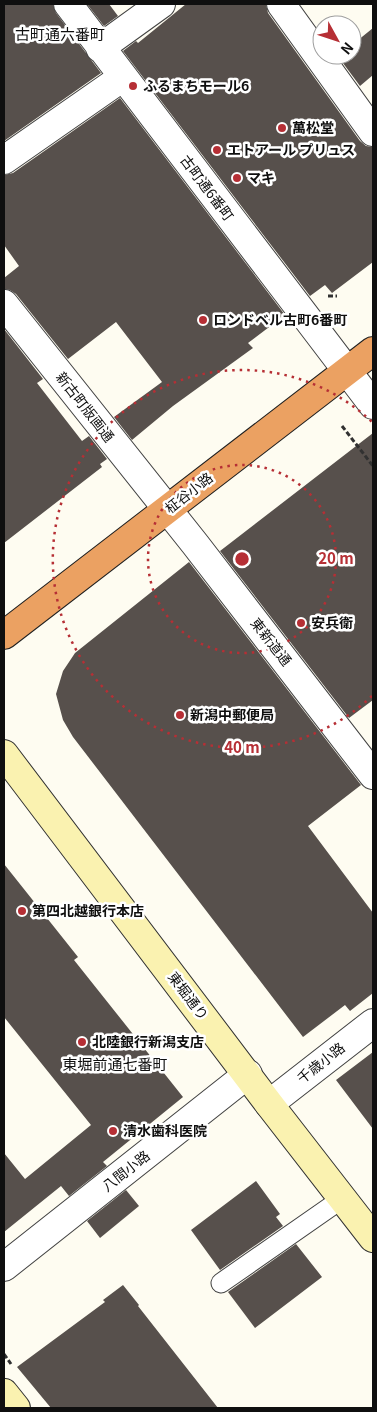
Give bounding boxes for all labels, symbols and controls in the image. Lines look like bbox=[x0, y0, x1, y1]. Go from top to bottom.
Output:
north arrow bbox=[312, 15, 362, 65]
district label: 古町通六番町 bbox=[15, 23, 105, 44]
text: N bbox=[337, 39, 359, 59]
place label: ふるまちモール6 bbox=[143, 75, 249, 95]
marker: ふるまちモール6 bbox=[127, 80, 139, 92]
place label: 萬松堂 bbox=[292, 117, 334, 137]
marker: 萬松堂 bbox=[276, 122, 288, 134]
place label: エトアール プリュス bbox=[227, 139, 355, 159]
marker: エトアール プリュス bbox=[211, 144, 223, 156]
street label: 古町通6番町 bbox=[176, 150, 239, 224]
place label: マキ bbox=[247, 167, 275, 187]
marker: マキ bbox=[231, 172, 243, 184]
place label: ロンドベル古町6番町 bbox=[213, 309, 347, 329]
marker: ロンドベル古町6番町 bbox=[197, 314, 209, 326]
street label: 新古町版画通 bbox=[52, 367, 120, 446]
street label: 柾谷小路 bbox=[160, 467, 217, 517]
text: 20 m bbox=[318, 547, 354, 568]
centre of rings bbox=[233, 550, 251, 568]
place label: 安兵衛 bbox=[311, 612, 353, 632]
street label: 東新道通 bbox=[247, 613, 297, 670]
marker: 安兵衛 bbox=[295, 617, 307, 629]
place label: 新潟中郵便局 bbox=[190, 704, 274, 724]
marker: 新潟中郵便局 bbox=[174, 709, 186, 721]
text: 40 m bbox=[224, 736, 260, 757]
place label: 第四北越銀行本店 bbox=[32, 900, 144, 920]
marker: 第四北越銀行本店 bbox=[16, 905, 28, 917]
street label: 東堀通り bbox=[164, 967, 214, 1024]
place label: 北陸銀行新潟支店 bbox=[92, 1031, 204, 1051]
marker: 北陸銀行新潟支店 bbox=[76, 1036, 88, 1048]
street label: 千歳小路 bbox=[292, 1037, 349, 1087]
district label: 東堀前通七番町 bbox=[62, 1053, 168, 1074]
place label: 清水歯科医院 bbox=[123, 1120, 207, 1140]
marker: 清水歯科医院 bbox=[107, 1125, 119, 1137]
street label: 八間小路 bbox=[97, 1145, 154, 1195]

